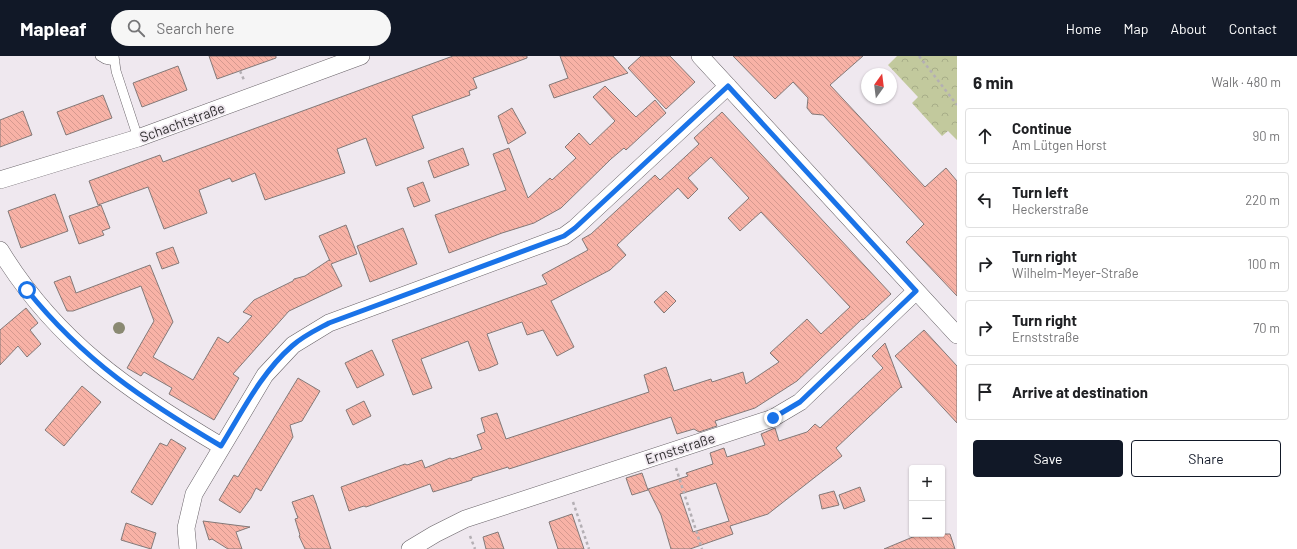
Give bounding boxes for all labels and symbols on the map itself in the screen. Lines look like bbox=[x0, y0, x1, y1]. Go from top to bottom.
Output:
north arrow bbox=[861, 68, 897, 104]
street label: Schachtstraße bbox=[137, 99, 227, 145]
route start bbox=[18, 281, 36, 299]
route end bbox=[764, 409, 782, 427]
street label: Ernststraße bbox=[643, 429, 717, 467]

